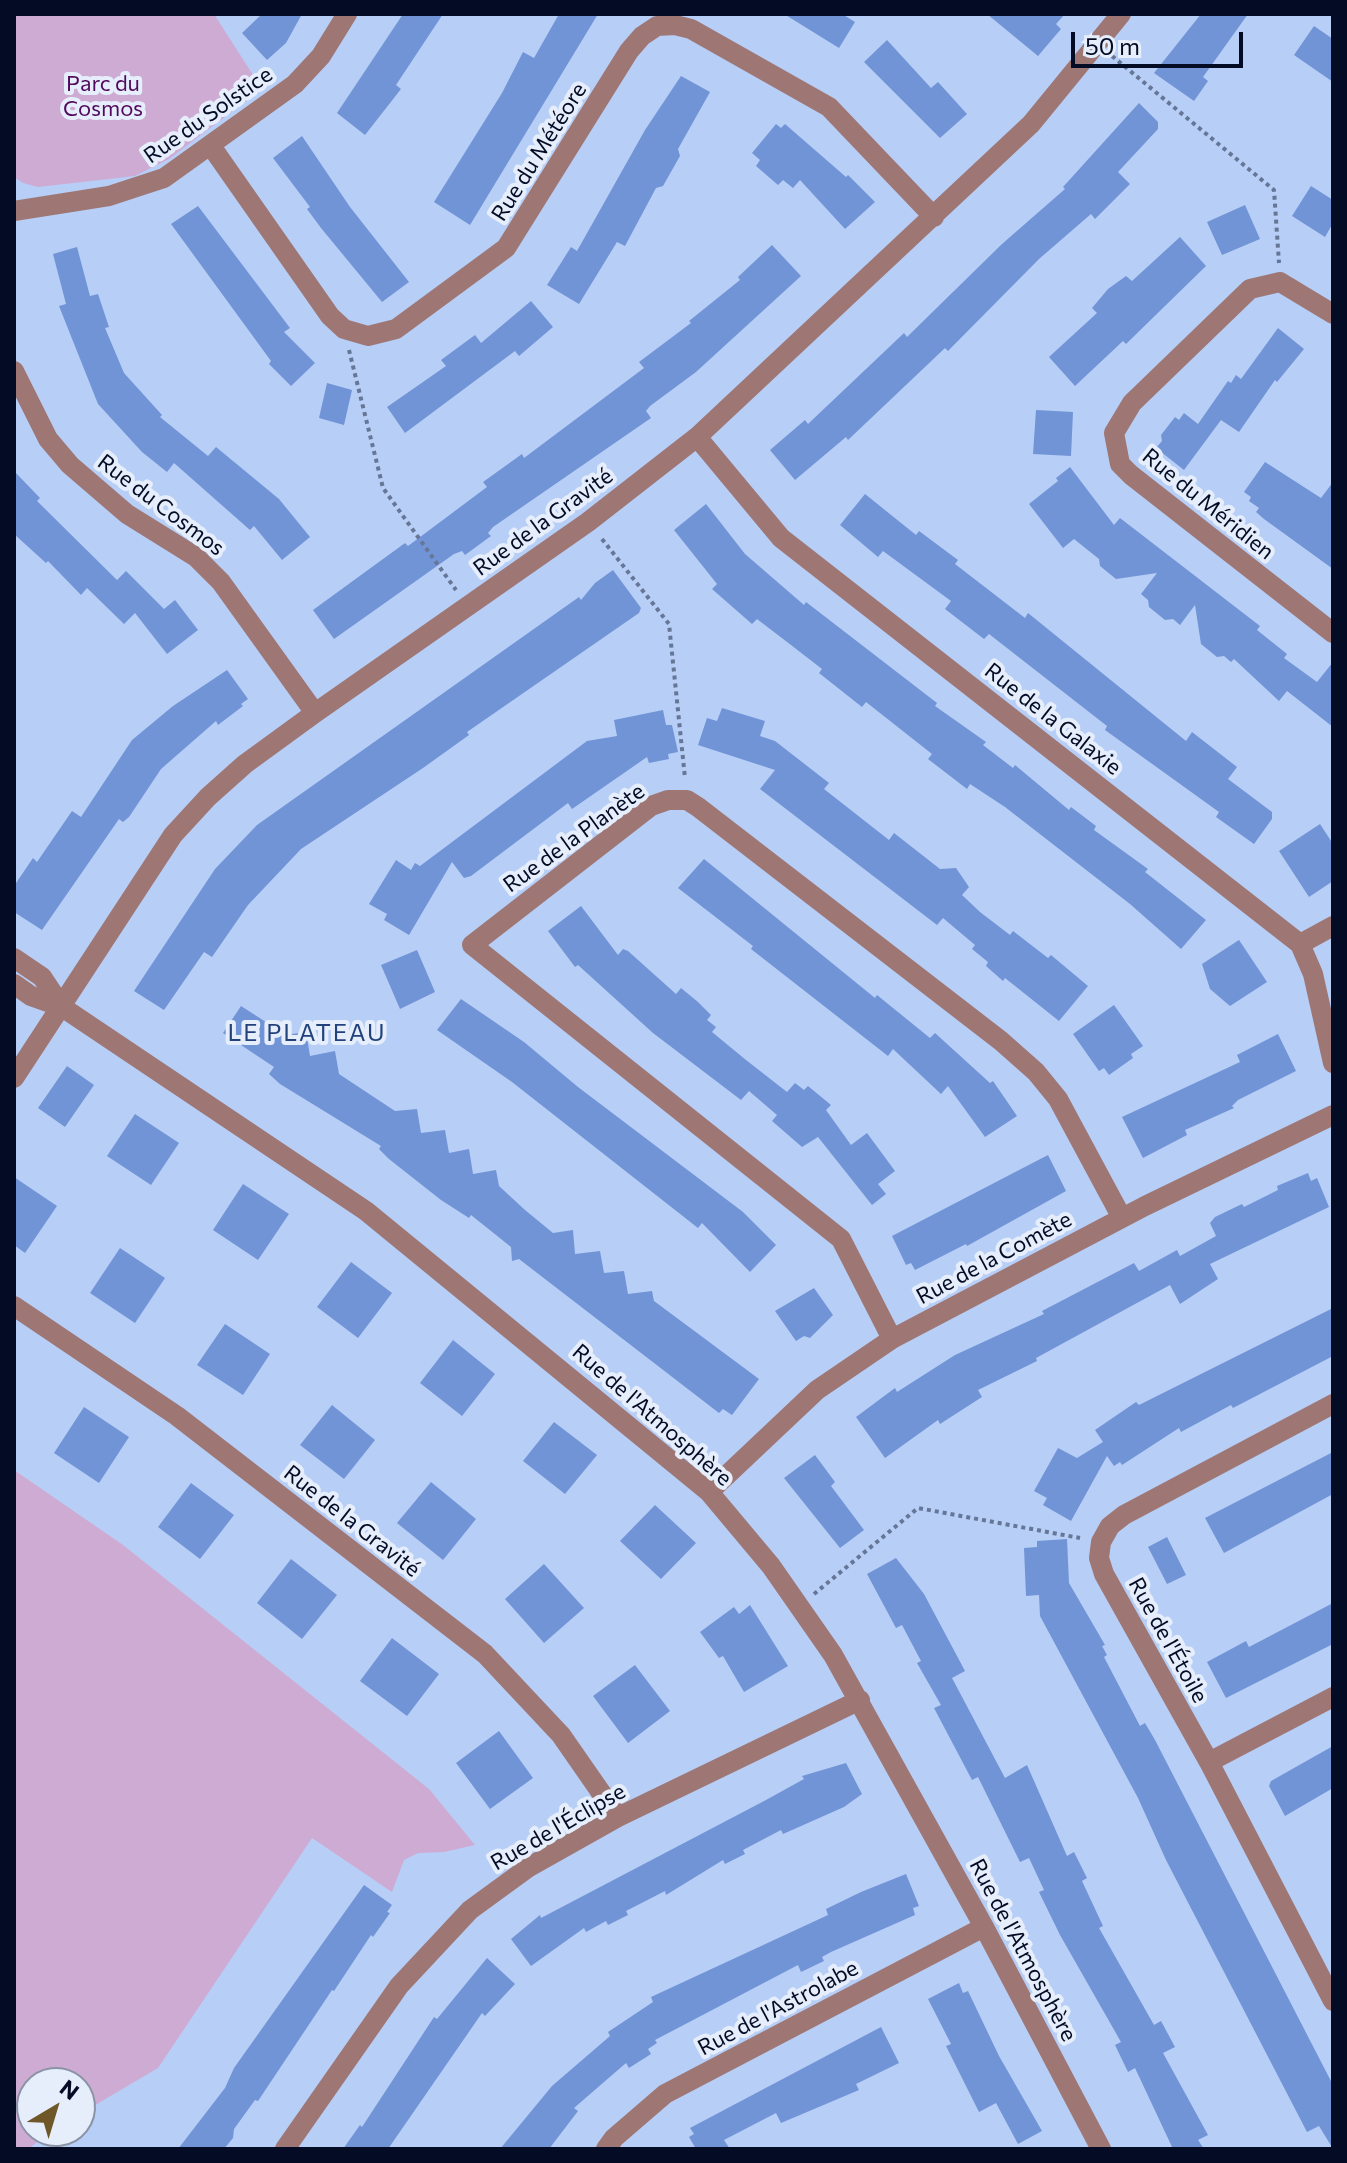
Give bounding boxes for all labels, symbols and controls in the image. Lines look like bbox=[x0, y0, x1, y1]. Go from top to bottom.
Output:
scale bar bbox=[1075, 16, 1247, 66]
text: 50 m bbox=[1085, 31, 1140, 60]
street label: Rue du Solstice bbox=[139, 61, 277, 169]
park label: Parc du Cosmos bbox=[63, 71, 143, 122]
street label: Rue du Météore bbox=[486, 78, 592, 226]
street label: Rue du Méridien bbox=[1137, 443, 1279, 565]
street label: Rue du Cosmos bbox=[92, 449, 230, 561]
street label: Rue de la Gravité bbox=[468, 463, 618, 581]
street label: Rue de la Galaxie bbox=[979, 657, 1127, 781]
street label: Rue de la Planète bbox=[498, 778, 650, 898]
district label: LE PLATEAU bbox=[228, 1019, 386, 1047]
street label: Rue de la Comète bbox=[912, 1206, 1076, 1310]
street label: Rue de l'Atmosphère bbox=[567, 1339, 737, 1491]
street label: Rue de la Gravité bbox=[279, 1460, 425, 1582]
street label: Rue de l'Étoile bbox=[1123, 1573, 1213, 1707]
street label: Rue de l'Éclipse bbox=[486, 1778, 630, 1876]
street label: Rue de l'Atmosphère bbox=[964, 1854, 1082, 2046]
street label: Rue de l'Astrolabe bbox=[693, 1955, 863, 2061]
north arrow bbox=[16, 2067, 96, 2147]
text: N bbox=[55, 2074, 85, 2105]

